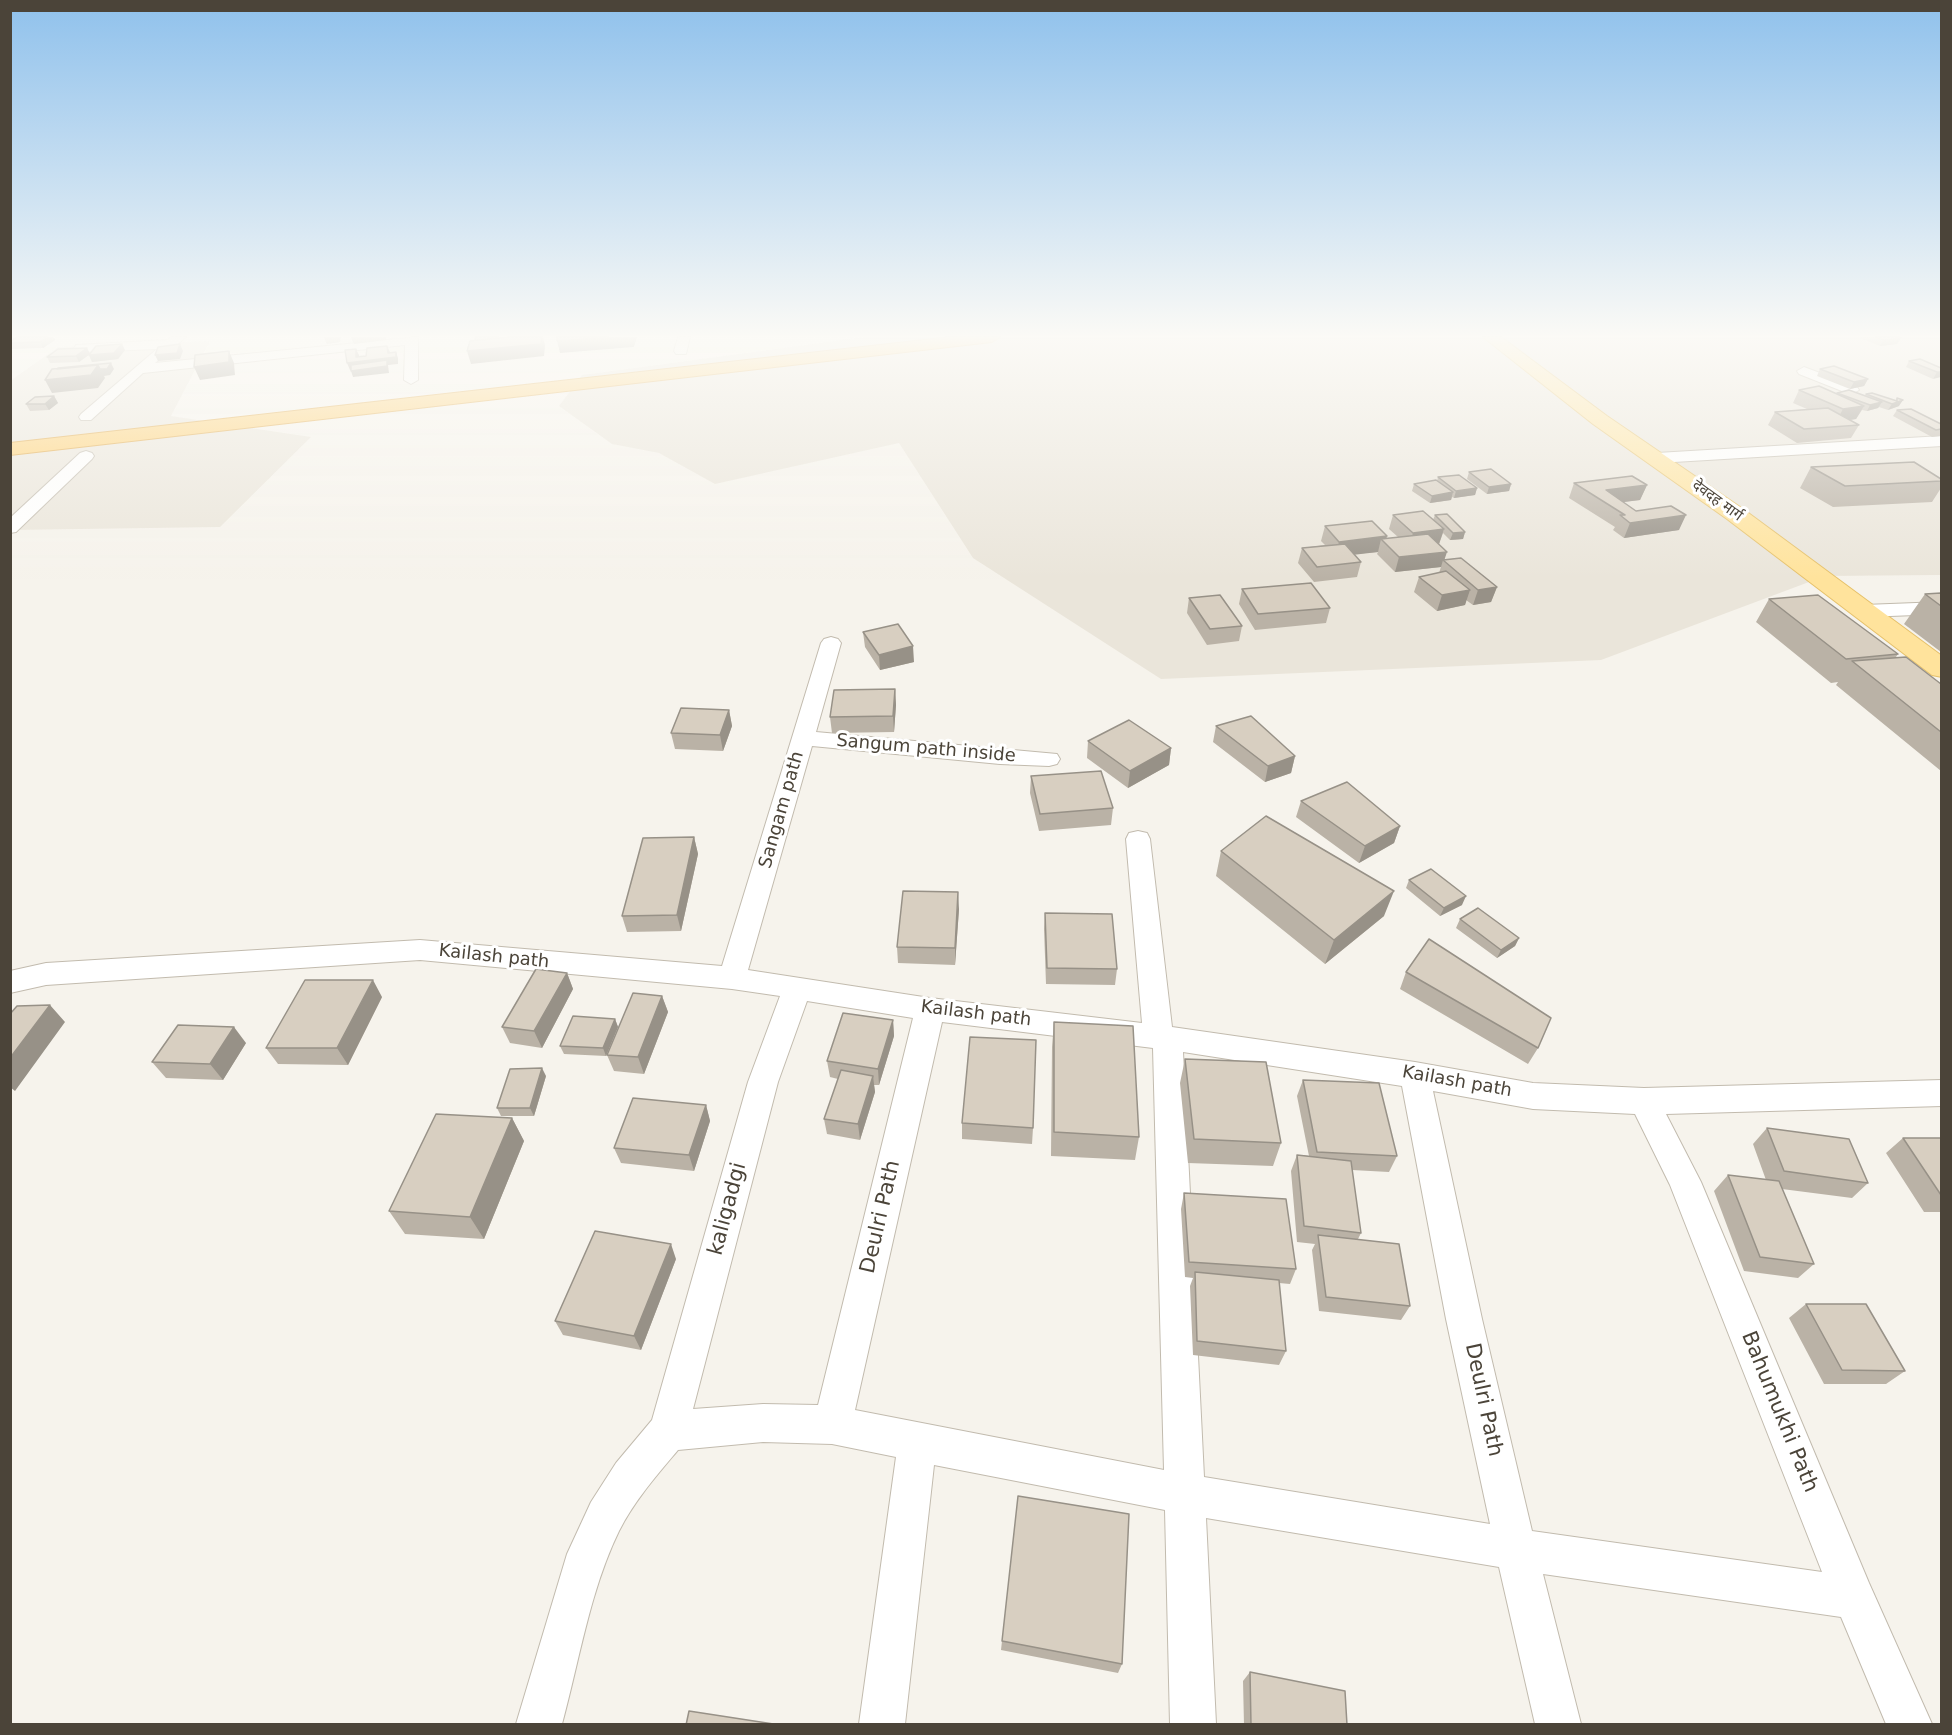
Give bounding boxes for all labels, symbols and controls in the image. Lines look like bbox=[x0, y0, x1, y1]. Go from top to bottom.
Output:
street label: देवदह मार्ग bbox=[1688, 477, 1746, 525]
street label: Sangum path inside bbox=[835, 730, 1017, 768]
street label: Sangam path bbox=[755, 749, 809, 871]
street label: Kailash path bbox=[438, 940, 550, 974]
street label: Kailash path bbox=[920, 997, 1032, 1031]
street label: Kailash path bbox=[1400, 1062, 1514, 1102]
street label: Deulri Path bbox=[856, 1158, 906, 1276]
street label: kaligadgi bbox=[704, 1160, 752, 1258]
street label: Bahumukhi Path bbox=[1735, 1328, 1823, 1496]
street label: Deulri Path bbox=[1459, 1341, 1507, 1459]

